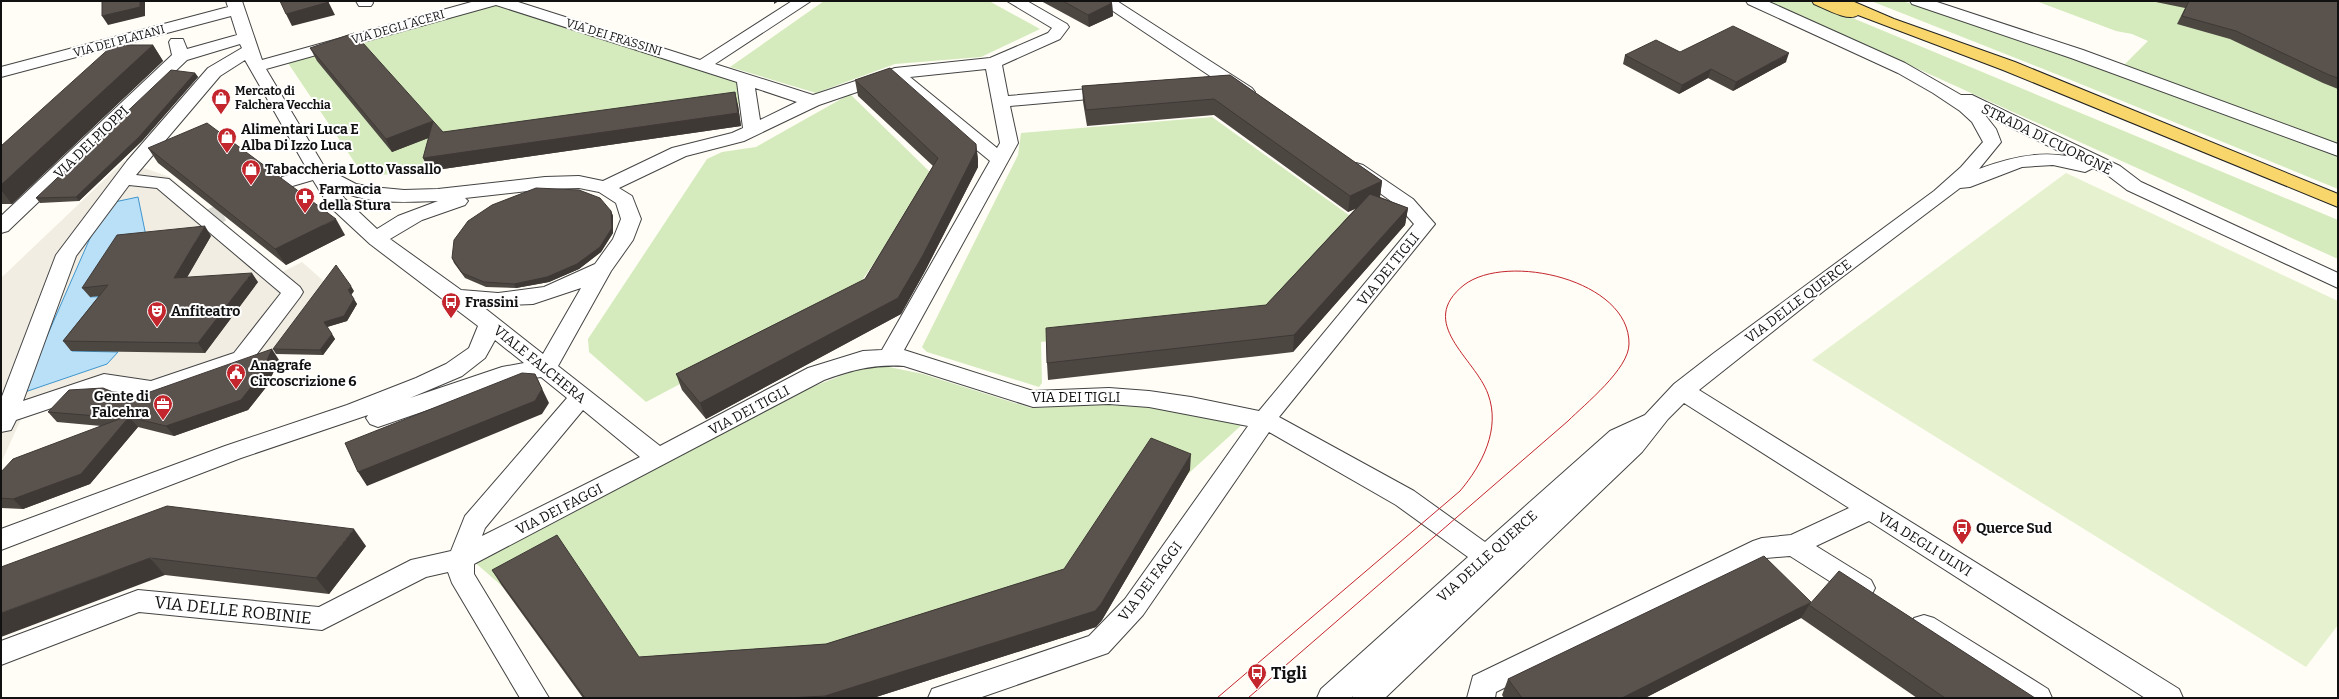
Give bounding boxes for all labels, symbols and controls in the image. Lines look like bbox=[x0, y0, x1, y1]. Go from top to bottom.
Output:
street label: VIA DEGLI ACERI bbox=[350, 7, 446, 47]
street label: VIA DEI FRASSINI bbox=[564, 16, 664, 58]
street label: VIA DEI PLATANI bbox=[72, 22, 166, 60]
place label: Mercato di Falchera Vecchia bbox=[235, 84, 331, 112]
shop icon: Mercato di Falchera Vecchia bbox=[210, 87, 232, 115]
street label: STRADA DI CUORGNÈ bbox=[1979, 99, 2115, 179]
street label: VIA DEI PIOPPI bbox=[50, 102, 132, 182]
place label: Alimentari Luca E Alba Di Izzo Luca bbox=[241, 121, 359, 154]
shop icon: Alimentari Luca E Alba Di Izzo Luca bbox=[216, 126, 238, 154]
shop icon: Tabaccheria Lotto Vassallo bbox=[240, 158, 262, 186]
place label: Tabaccheria Lotto Vassallo bbox=[265, 161, 441, 178]
place label: Farmacia della Stura bbox=[319, 181, 391, 214]
pharmacy icon: Farmacia della Stura bbox=[294, 186, 316, 214]
street label: VIA DEI TIGLI bbox=[1354, 229, 1423, 309]
street label: VIA DELLE QUERCE bbox=[1742, 256, 1855, 347]
bus stop icon: Frassini bbox=[440, 291, 462, 319]
place label: Frassini bbox=[465, 294, 519, 311]
theatre icon: Anfiteatro bbox=[146, 300, 168, 328]
place label: Anfiteatro bbox=[171, 303, 240, 320]
street label: VIALE FALCHERA bbox=[490, 322, 589, 407]
place label: Anagrafe Circoscrizione 6 bbox=[250, 357, 356, 390]
public building icon: Anagrafe Circoscrizione 6 bbox=[225, 362, 247, 390]
street label: VIA DEI TIGLI bbox=[706, 382, 793, 439]
place label: Gente di Falcehra bbox=[92, 388, 150, 421]
street label: VIA DEI TIGLI bbox=[1032, 389, 1121, 406]
office icon: Gente di Falcehra bbox=[152, 393, 174, 421]
street label: VIA DEI FAGGI bbox=[513, 480, 606, 539]
street label: VIA DELLE QUERCE bbox=[1434, 507, 1541, 606]
street label: VIA DEGLI ULIVI bbox=[1875, 509, 1975, 580]
bus stop icon: Querce Sud bbox=[1951, 517, 1973, 545]
place label: Querce Sud bbox=[1976, 520, 2052, 537]
street label: VIA DEI FAGGI bbox=[1115, 538, 1186, 624]
street label: VIA DELLE ROBINIE bbox=[153, 592, 313, 629]
bus stop icon: Tigli bbox=[1246, 662, 1268, 690]
place label: Tigli bbox=[1271, 663, 1308, 684]

